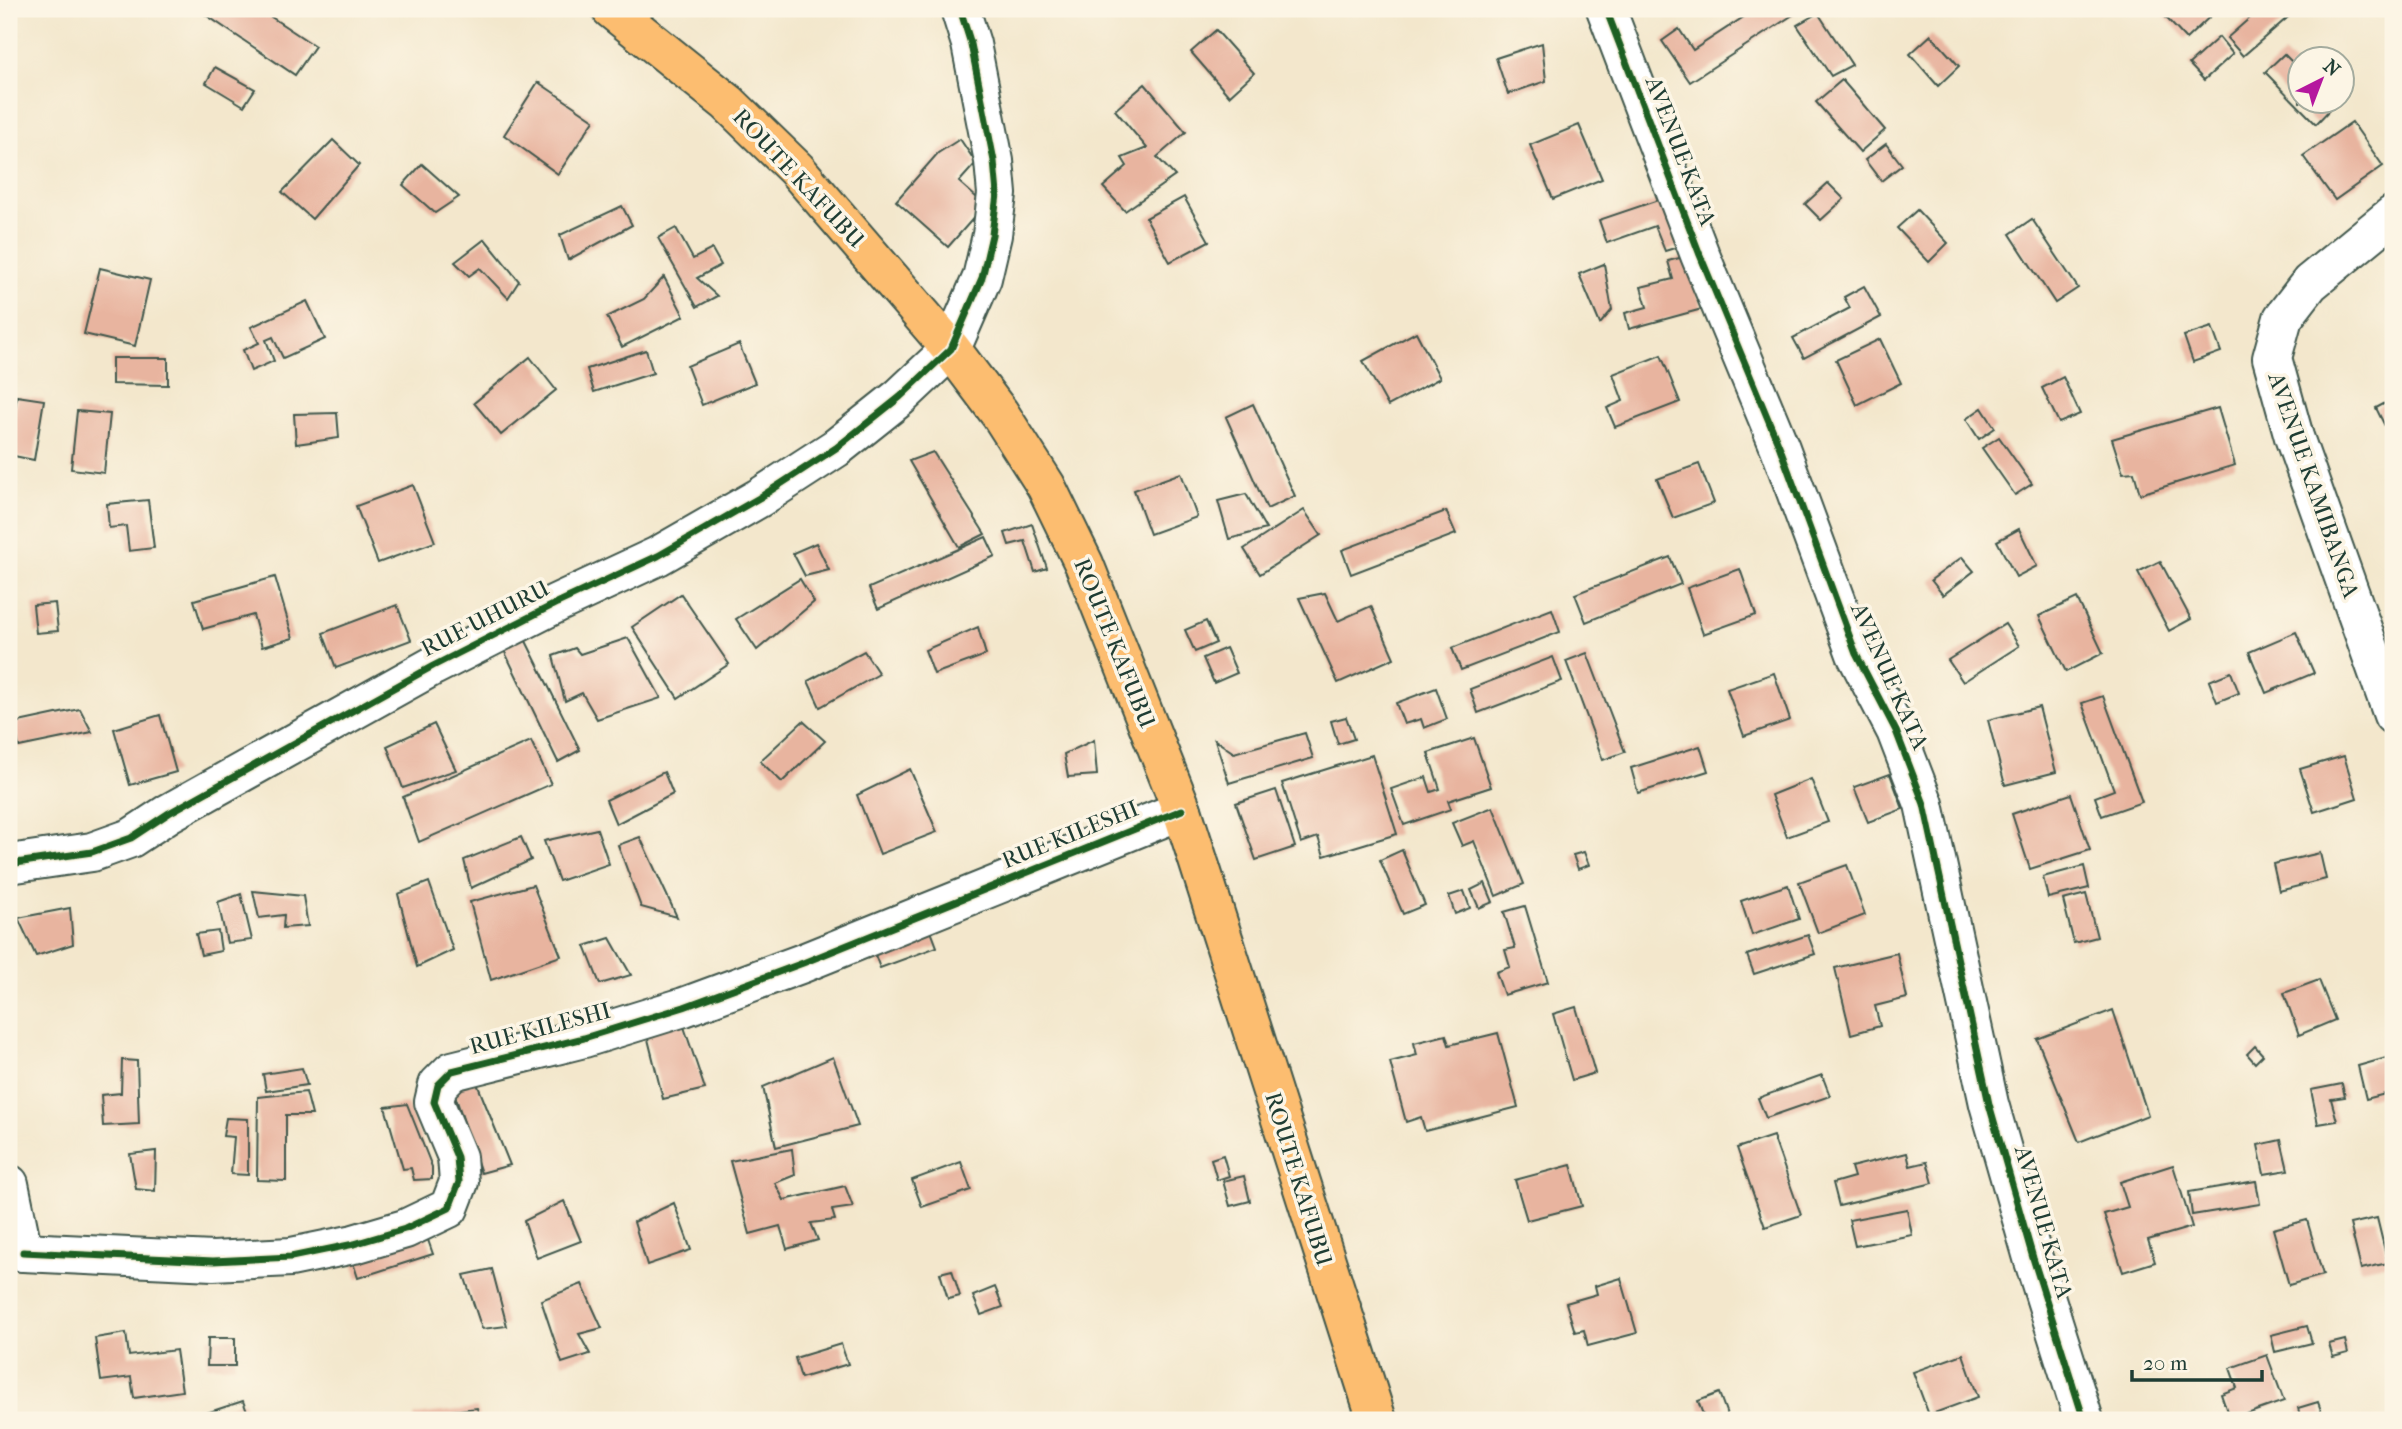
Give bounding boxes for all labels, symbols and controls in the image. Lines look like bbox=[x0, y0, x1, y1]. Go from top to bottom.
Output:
north arrow bbox=[2286, 46, 2356, 116]
text: N bbox=[2319, 55, 2345, 81]
street label: AVENUE KATA bbox=[1639, 72, 1722, 231]
street label: ROUTE KAFUBU bbox=[727, 103, 870, 254]
street label: AVENUE KAMIBANGA bbox=[2262, 368, 2365, 603]
street label: ROUTE KAFUBU bbox=[1068, 554, 1161, 732]
street label: RUE UHURU bbox=[417, 574, 554, 662]
street label: AVENUE KATA bbox=[1845, 598, 1934, 755]
street label: RUE KILESHI bbox=[998, 795, 1143, 874]
street label: RUE KILESHI bbox=[466, 997, 614, 1060]
street label: ROUTE KAFUBU bbox=[1259, 1089, 1338, 1270]
street label: AVENUE KATA bbox=[2009, 1142, 2079, 1303]
scale bar bbox=[2132, 1338, 2262, 1382]
text: 20 m bbox=[2143, 1351, 2188, 1375]

